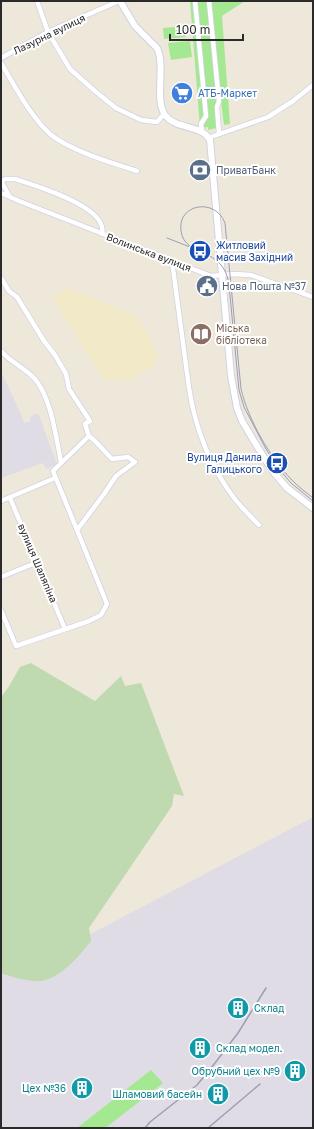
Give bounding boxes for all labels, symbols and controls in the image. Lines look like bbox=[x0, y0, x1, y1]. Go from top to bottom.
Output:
street label: Лазурна вулиця bbox=[11, 11, 87, 57]
scale bar bbox=[170, 16, 243, 42]
text: 100 m bbox=[176, 22, 210, 37]
supermarket icon: АТБ-Маркет bbox=[169, 80, 195, 106]
place label: АТБ-Маркет bbox=[198, 87, 257, 99]
bank icon: ПриватБанк bbox=[187, 157, 213, 183]
place label: ПриватБанк bbox=[216, 164, 276, 176]
street label: Волинська вулиця bbox=[105, 230, 193, 274]
bus stop icon: Житловий масив Західний bbox=[187, 238, 213, 264]
place label: Житловий масив Західний bbox=[216, 239, 293, 263]
public building icon: Нова Пошта №37 bbox=[194, 273, 220, 299]
place label: Нова Пошта №37 bbox=[222, 280, 306, 292]
library icon: Міська бібліотека bbox=[188, 321, 214, 347]
place label: Міська бібліотека bbox=[216, 322, 267, 346]
bus stop icon: Вулиця Данила Галицького bbox=[264, 450, 290, 476]
place label: Вулиця Данила Галицького bbox=[187, 451, 262, 475]
street label: вулиця Шаляпіна bbox=[16, 522, 60, 604]
building icon: Склад bbox=[225, 995, 251, 1021]
place label: Склад bbox=[254, 1002, 284, 1014]
building icon: Склад модел. bbox=[187, 1035, 213, 1061]
place label: Склад модел. bbox=[216, 1042, 283, 1054]
building icon: Обрубний цех №9 bbox=[282, 1058, 308, 1084]
place label: Обрубний цех №9 bbox=[192, 1065, 280, 1077]
building icon: Цех №36 bbox=[69, 1075, 95, 1101]
building icon: Шламовий басейн bbox=[205, 1081, 231, 1107]
place label: Цех №36 bbox=[22, 1082, 66, 1094]
place label: Шламовий басейн bbox=[112, 1088, 202, 1100]

